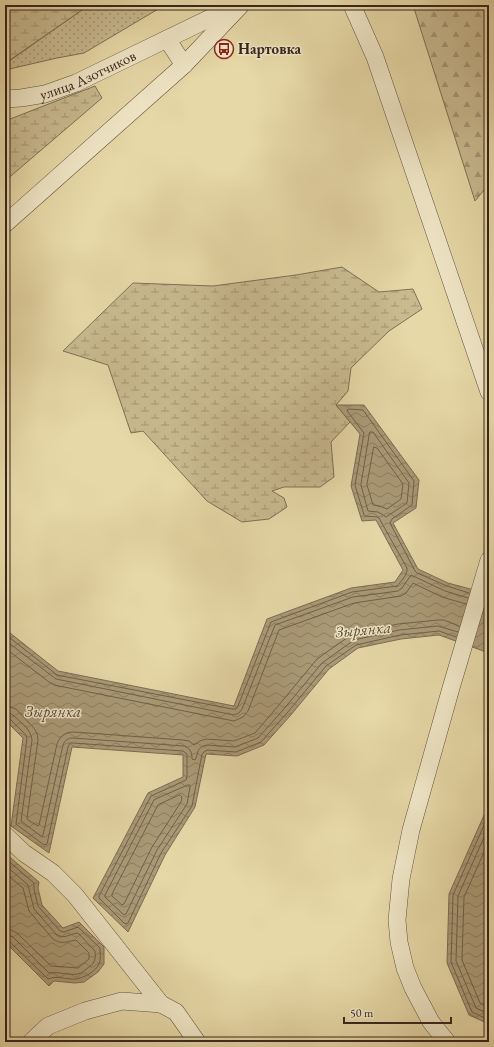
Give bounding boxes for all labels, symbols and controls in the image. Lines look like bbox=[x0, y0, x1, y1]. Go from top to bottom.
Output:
bus stop icon: Нартовка bbox=[213, 38, 235, 60]
place label: Нартовка bbox=[238, 39, 301, 58]
street label: улица Азотчиков bbox=[38, 46, 139, 104]
water label: Зырянка bbox=[334, 617, 392, 642]
water label: Зырянка bbox=[25, 701, 81, 722]
scale bar bbox=[344, 999, 451, 1025]
text: 50 m bbox=[350, 1005, 374, 1021]

